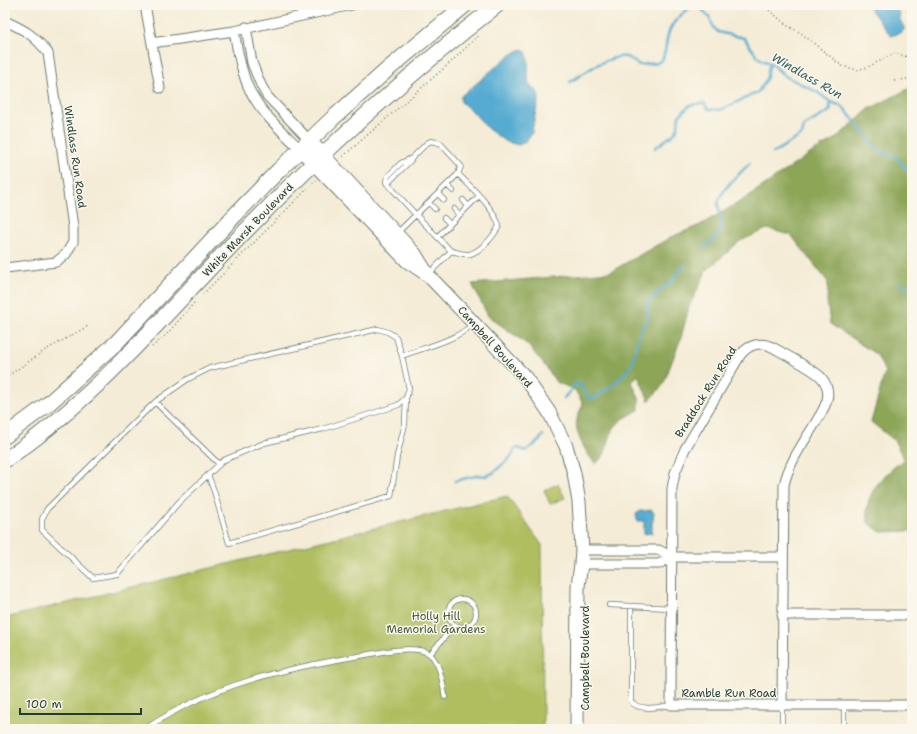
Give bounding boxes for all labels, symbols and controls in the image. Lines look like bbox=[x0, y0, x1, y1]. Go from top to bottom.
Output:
water label: Windlass Run bbox=[769, 49, 845, 103]
street label: Windlass Run Road bbox=[60, 105, 90, 209]
street label: White Marsh Boulevard bbox=[199, 180, 297, 280]
street label: Campbell Boulevard bbox=[454, 303, 536, 391]
street label: Braddock Run Road bbox=[672, 343, 740, 441]
street label: Campbell Boulevard bbox=[578, 606, 593, 710]
park label: Holly Hill Memorial Gardens bbox=[386, 609, 486, 637]
street label: Ramble Run Road bbox=[681, 686, 777, 701]
scale bar bbox=[20, 690, 141, 716]
text: 100 m bbox=[26, 696, 62, 712]

